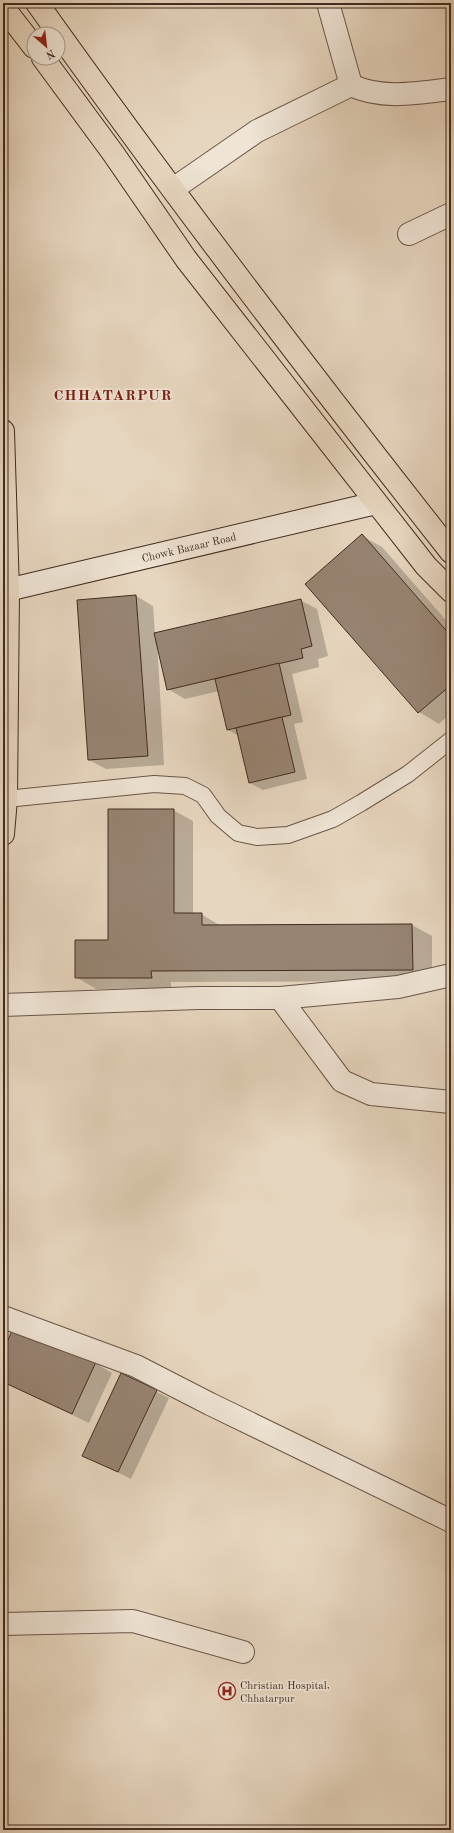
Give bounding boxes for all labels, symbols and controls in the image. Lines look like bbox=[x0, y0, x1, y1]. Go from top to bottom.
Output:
north arrow bbox=[26, 26, 66, 66]
text: N bbox=[43, 47, 56, 61]
district label: CHHATARPUR bbox=[53, 389, 173, 404]
street label: Chowk Bazaar Road bbox=[141, 532, 238, 565]
hospital icon: Christian Hospital, Chhatarpur bbox=[217, 1681, 237, 1701]
place label: Christian Hospital, Chhatarpur bbox=[240, 1681, 330, 1705]

